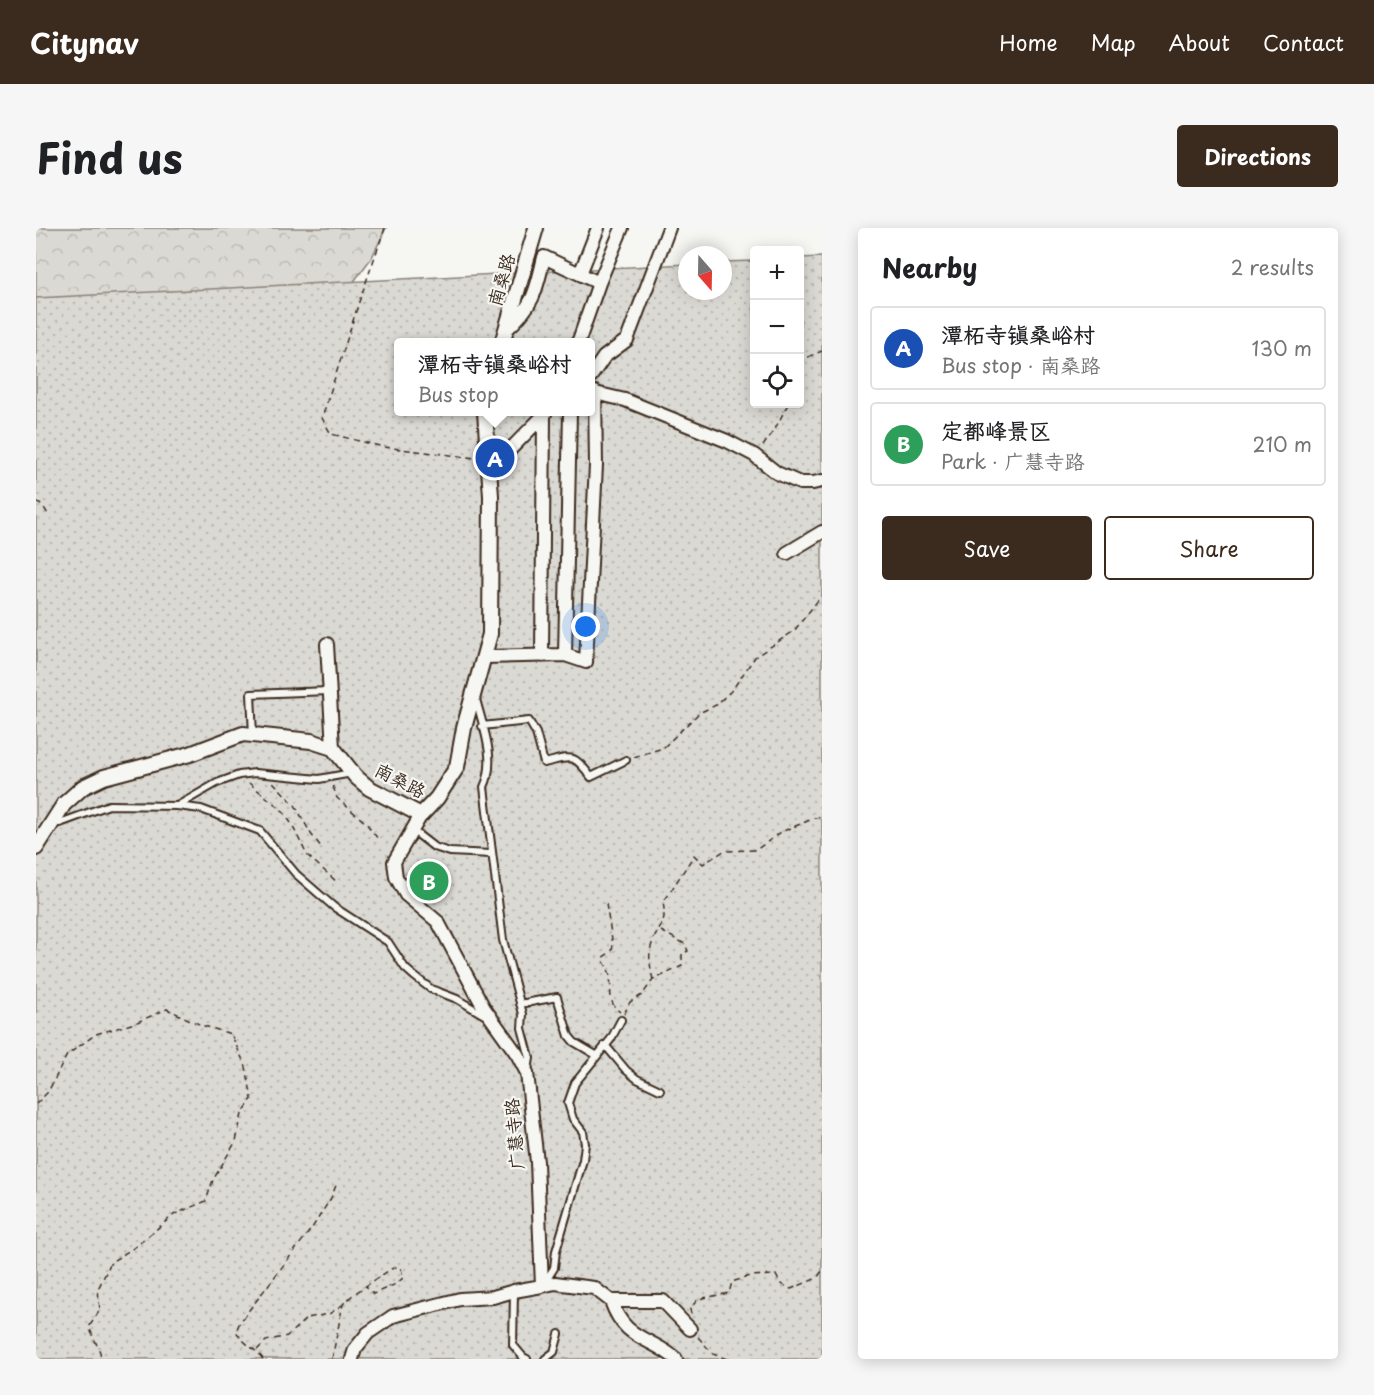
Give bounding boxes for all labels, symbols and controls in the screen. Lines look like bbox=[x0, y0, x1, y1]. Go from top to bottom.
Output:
text: Citynav bbox=[30, 21, 139, 64]
text: Home bbox=[999, 26, 1058, 58]
text: Map bbox=[1091, 26, 1136, 58]
text: About bbox=[1169, 26, 1230, 58]
text: Contact bbox=[1263, 26, 1344, 58]
text: Find us bbox=[36, 125, 183, 188]
button: Directions bbox=[1177, 125, 1338, 187]
north arrow bbox=[678, 246, 732, 300]
map controls bbox=[750, 246, 804, 408]
button: + bbox=[750, 246, 804, 300]
text: Nearby bbox=[882, 248, 977, 287]
street label: 南桑路 bbox=[480, 250, 521, 309]
text: 2 results bbox=[1231, 252, 1314, 282]
button: − bbox=[750, 300, 804, 354]
text: 潭柘寺镇桑峪村 bbox=[941, 317, 1095, 350]
text: A bbox=[896, 333, 911, 363]
text: 130 m bbox=[1252, 333, 1312, 363]
popup bbox=[394, 338, 595, 416]
text: 潭柘寺镇桑峪村 bbox=[417, 346, 572, 379]
text: Bus stop · 南桑路 bbox=[941, 350, 1100, 380]
button: locate bbox=[750, 354, 804, 408]
text: Bus stop bbox=[417, 379, 499, 409]
text: 定都峰景区 bbox=[941, 413, 1051, 446]
text: B bbox=[897, 429, 910, 459]
text: 210 m bbox=[1253, 429, 1312, 459]
pin: A bbox=[476, 436, 514, 480]
text: Park · 广慧寺路 bbox=[941, 446, 1084, 476]
button: Save bbox=[882, 516, 1092, 580]
button: Share bbox=[1104, 516, 1314, 580]
your location bbox=[571, 612, 600, 641]
street label: 南桑路 bbox=[370, 755, 431, 804]
pin: B bbox=[410, 858, 448, 904]
street label: 广慧寺路 bbox=[497, 1097, 530, 1171]

